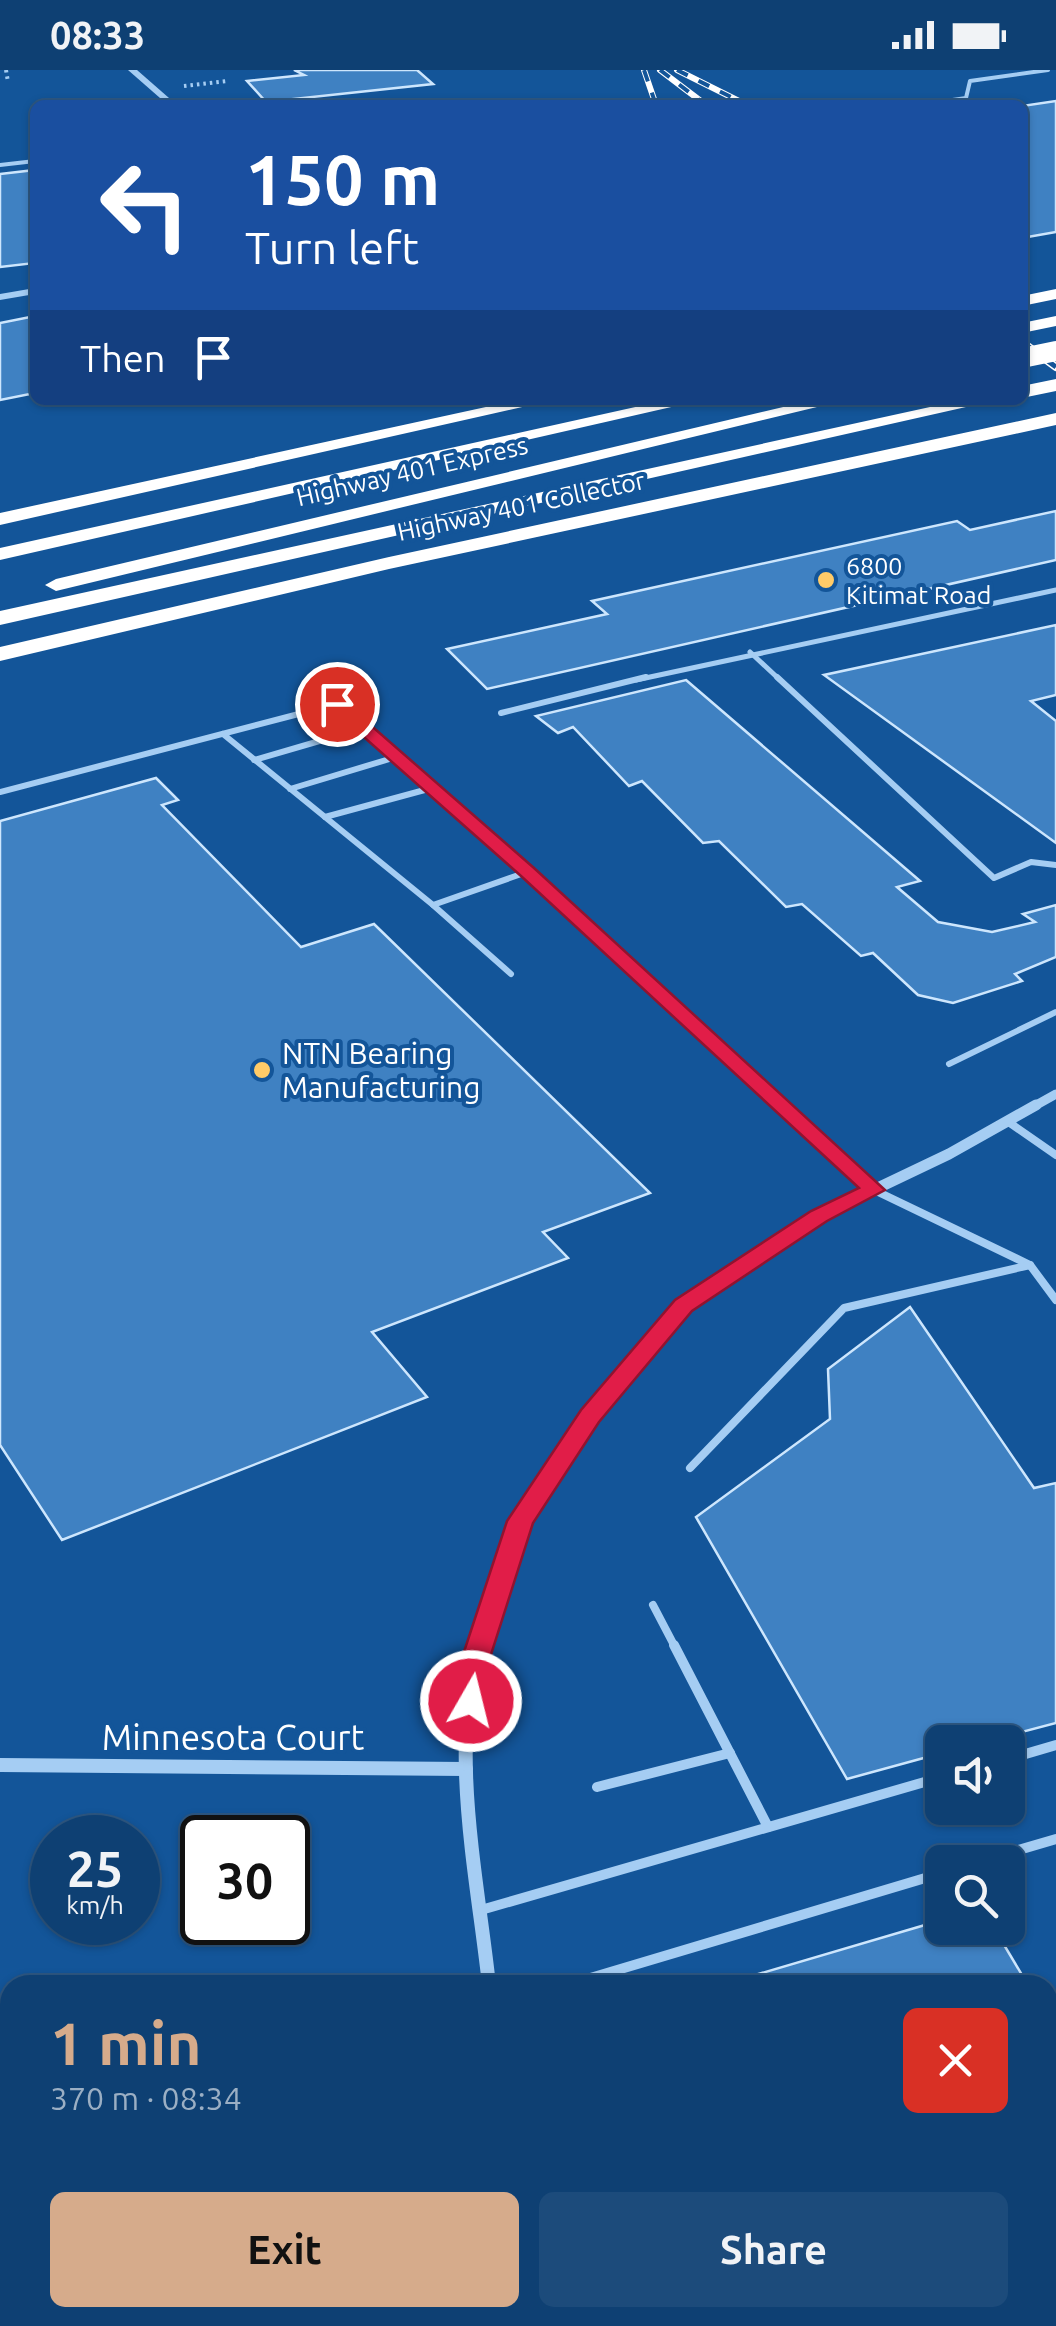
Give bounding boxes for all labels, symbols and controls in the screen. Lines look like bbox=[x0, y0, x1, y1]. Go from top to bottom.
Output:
text: 08:33 bbox=[50, 14, 145, 56]
icon: left bbox=[80, 140, 210, 270]
text: 150 m bbox=[245, 140, 440, 218]
text: Turn left bbox=[245, 222, 419, 273]
icon: arrive bbox=[186, 330, 241, 385]
text: Then bbox=[80, 337, 166, 379]
street label: Highway 401 Express bbox=[294, 431, 530, 511]
street label: Highway 401 Collector bbox=[395, 466, 648, 546]
place label: 6800 Kitimat Road bbox=[846, 552, 991, 609]
marker: 6800 Kitimat Road bbox=[815, 569, 837, 591]
pin bbox=[295, 662, 380, 747]
icon: arrive bbox=[310, 677, 365, 732]
place label: NTN Bearing Manufacturing bbox=[282, 1036, 480, 1104]
marker: NTN Bearing Manufacturing bbox=[251, 1059, 273, 1081]
position arrow bbox=[419, 1649, 523, 1753]
street label: Minnesota Court bbox=[102, 1717, 364, 1757]
map controls bbox=[925, 1725, 1025, 1945]
button: sound bbox=[925, 1725, 1025, 1825]
speed limit sign: 30 bbox=[180, 1815, 310, 1945]
text: 25 bbox=[67, 1840, 123, 1896]
button: search bbox=[925, 1845, 1025, 1945]
text: km/h bbox=[66, 1891, 124, 1919]
button: close bbox=[903, 2008, 1008, 2113]
text: 1 min bbox=[50, 2009, 202, 2076]
text: 370 m · 08:34 bbox=[50, 2080, 242, 2116]
button: Exit bbox=[50, 2192, 519, 2307]
button: Share bbox=[539, 2192, 1008, 2307]

